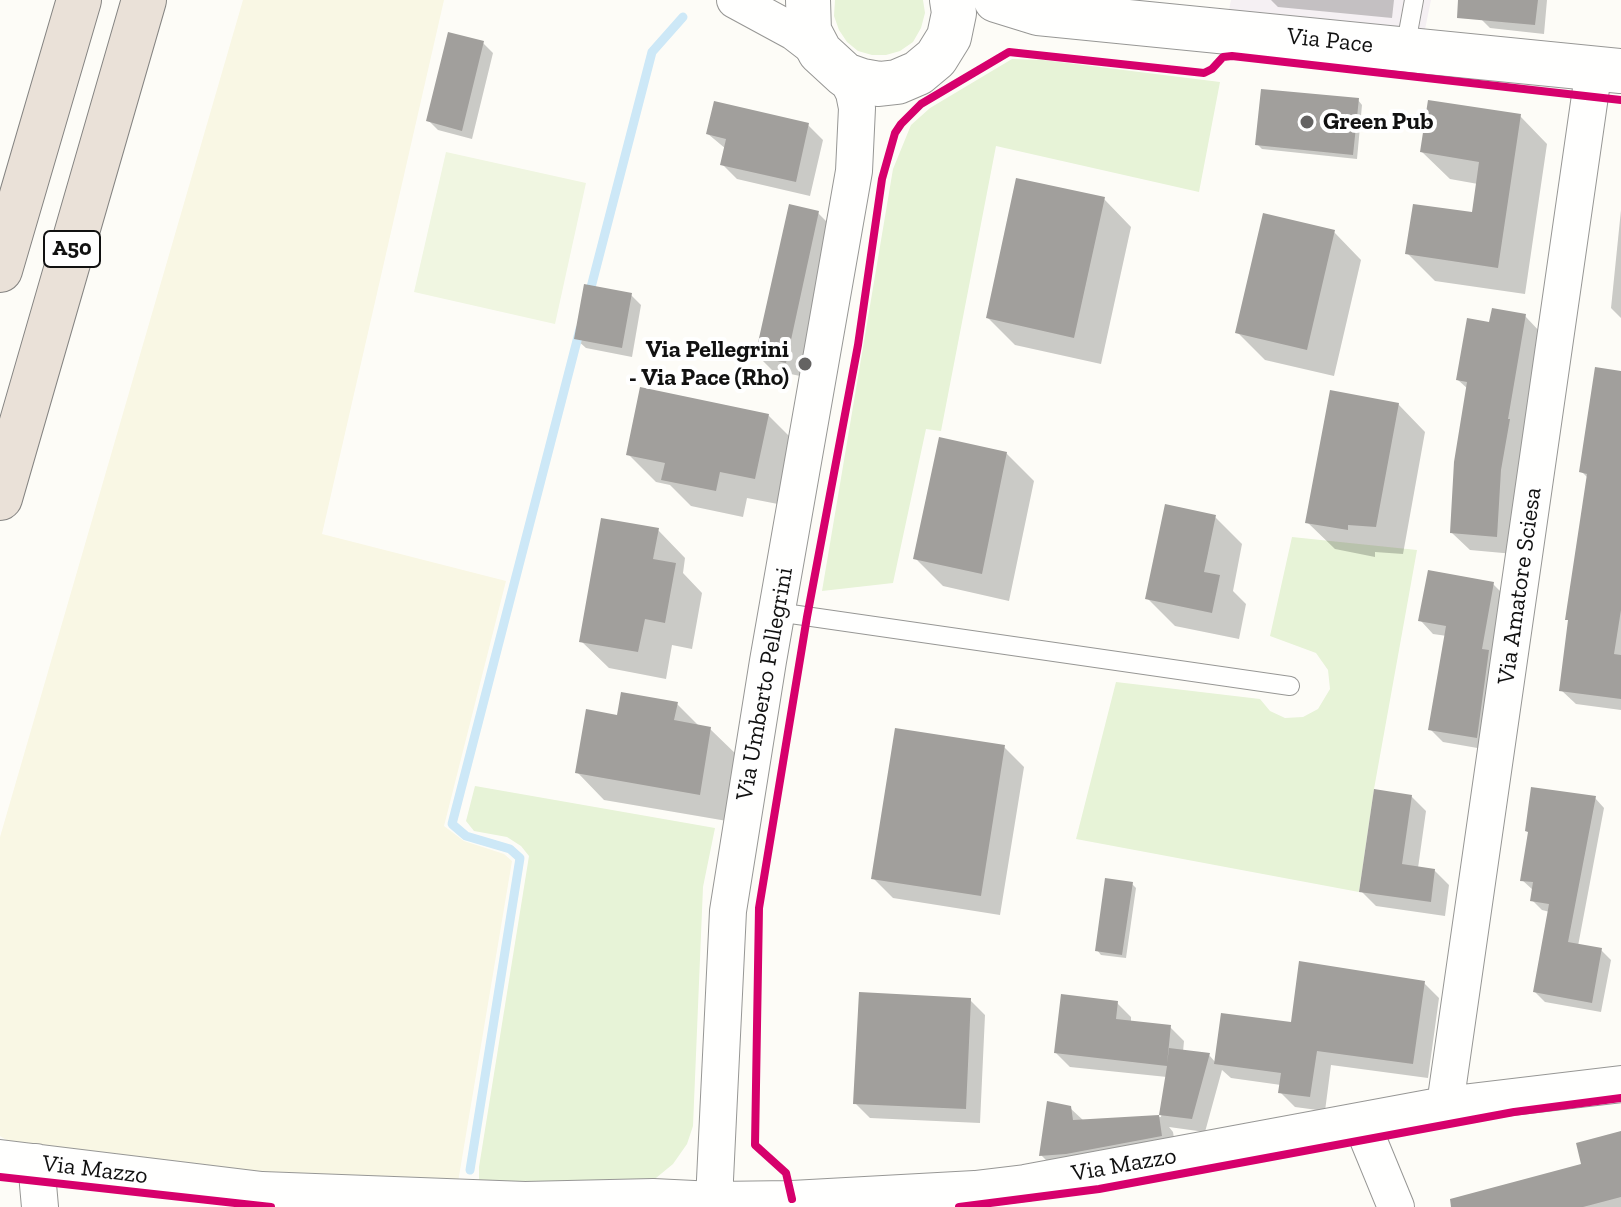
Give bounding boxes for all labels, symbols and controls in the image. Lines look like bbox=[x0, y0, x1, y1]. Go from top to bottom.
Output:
street label: Via Pace bbox=[1286, 22, 1374, 60]
place label: Green Pub bbox=[1323, 108, 1433, 136]
marker: Green Pub bbox=[1298, 113, 1316, 131]
road number: A50 bbox=[44, 231, 100, 267]
place label: Via Pellegrini - Via Pace (Rho) bbox=[629, 336, 789, 392]
marker: Via Pellegrini - Via Pace (Rho) bbox=[796, 355, 814, 373]
street label: Via Amatore Sciesa bbox=[1492, 486, 1548, 686]
street label: Via Umberto Pellegrini bbox=[730, 565, 800, 803]
street label: Via Mazzo bbox=[1069, 1142, 1179, 1188]
street label: Via Mazzo bbox=[41, 1149, 149, 1191]

